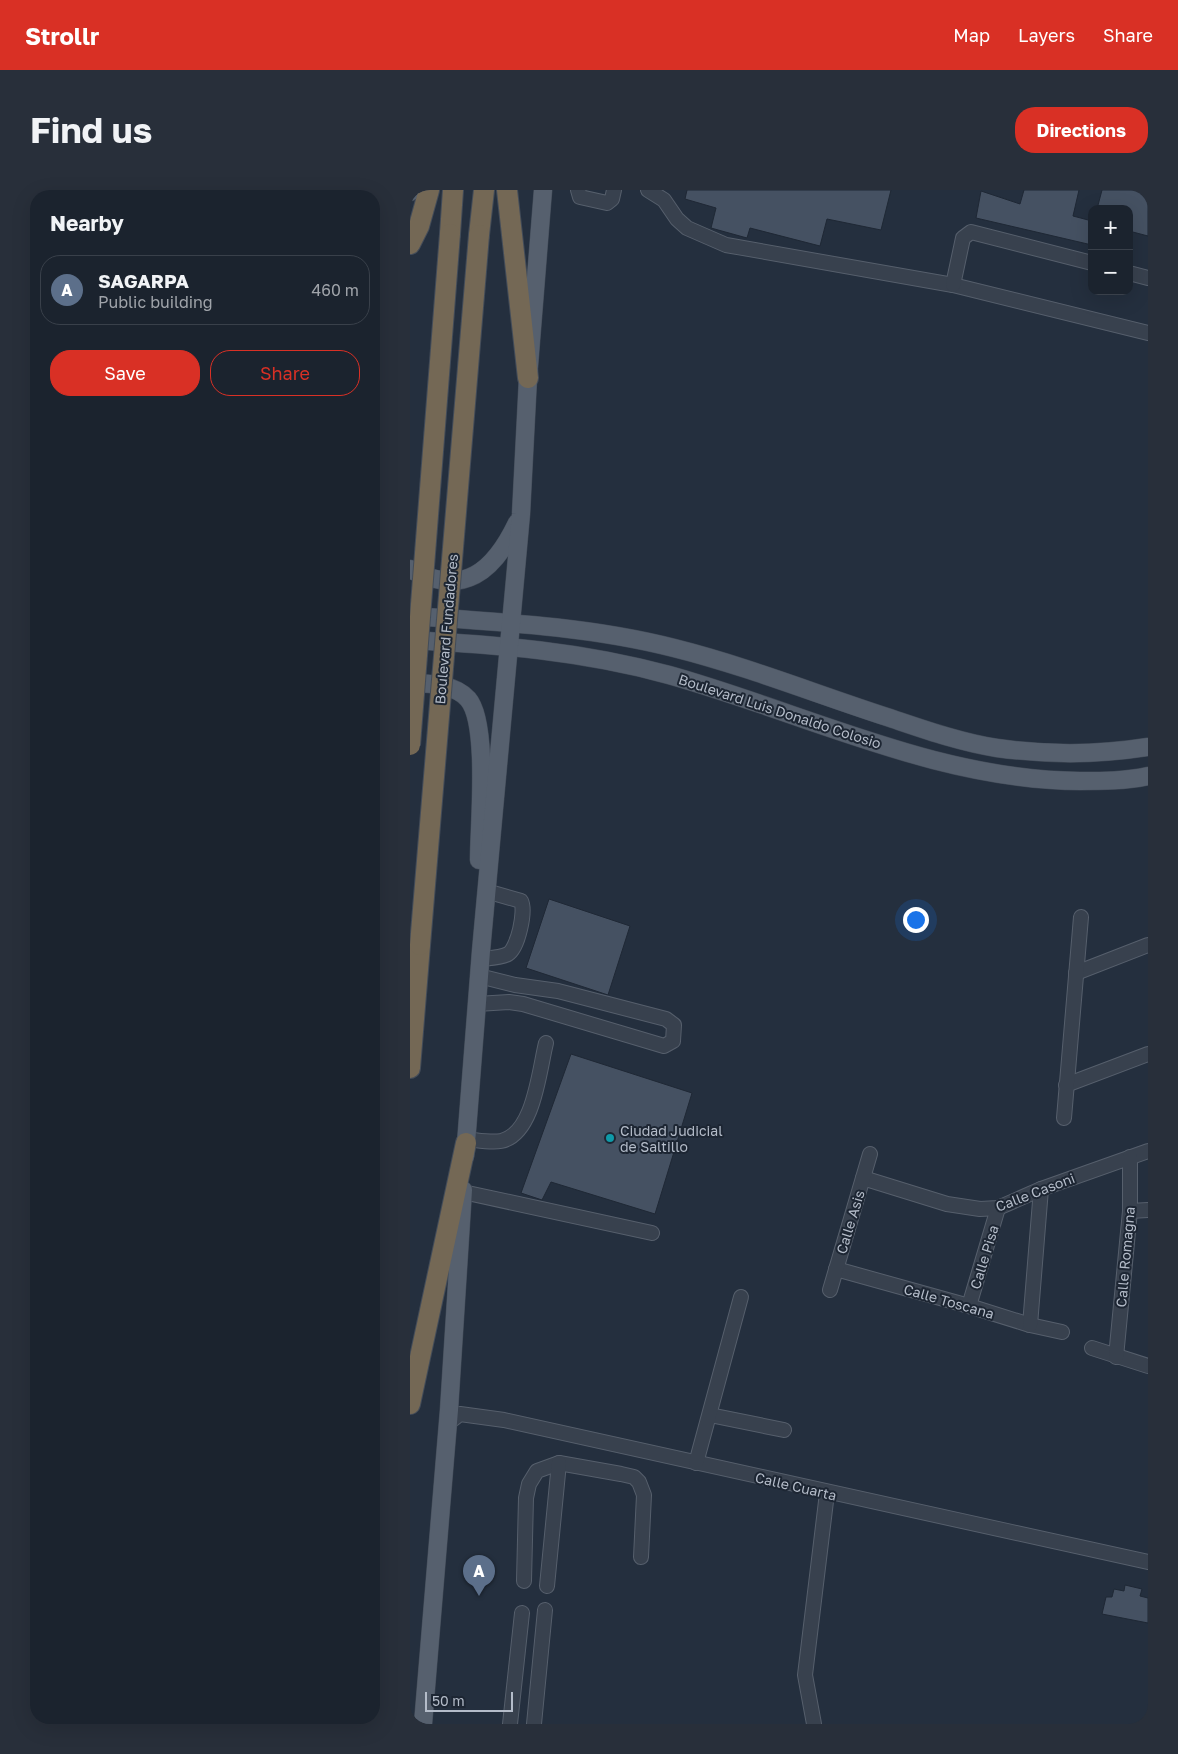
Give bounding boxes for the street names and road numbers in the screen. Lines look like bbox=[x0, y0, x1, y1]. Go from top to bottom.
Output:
street label: Boulevard Fundadores bbox=[431, 553, 461, 705]
street label: Boulevard Luis Donaldo Colosio bbox=[677, 670, 883, 752]
street label: Calle Casoni bbox=[993, 1169, 1077, 1215]
street label: Calle Asis bbox=[832, 1188, 868, 1256]
street label: Calle Romagna bbox=[1112, 1206, 1138, 1308]
street label: Calle Pisa bbox=[966, 1223, 1002, 1291]
street label: Calle Toscana bbox=[902, 1280, 996, 1322]
street label: Calle Cuarta bbox=[754, 1468, 838, 1504]

